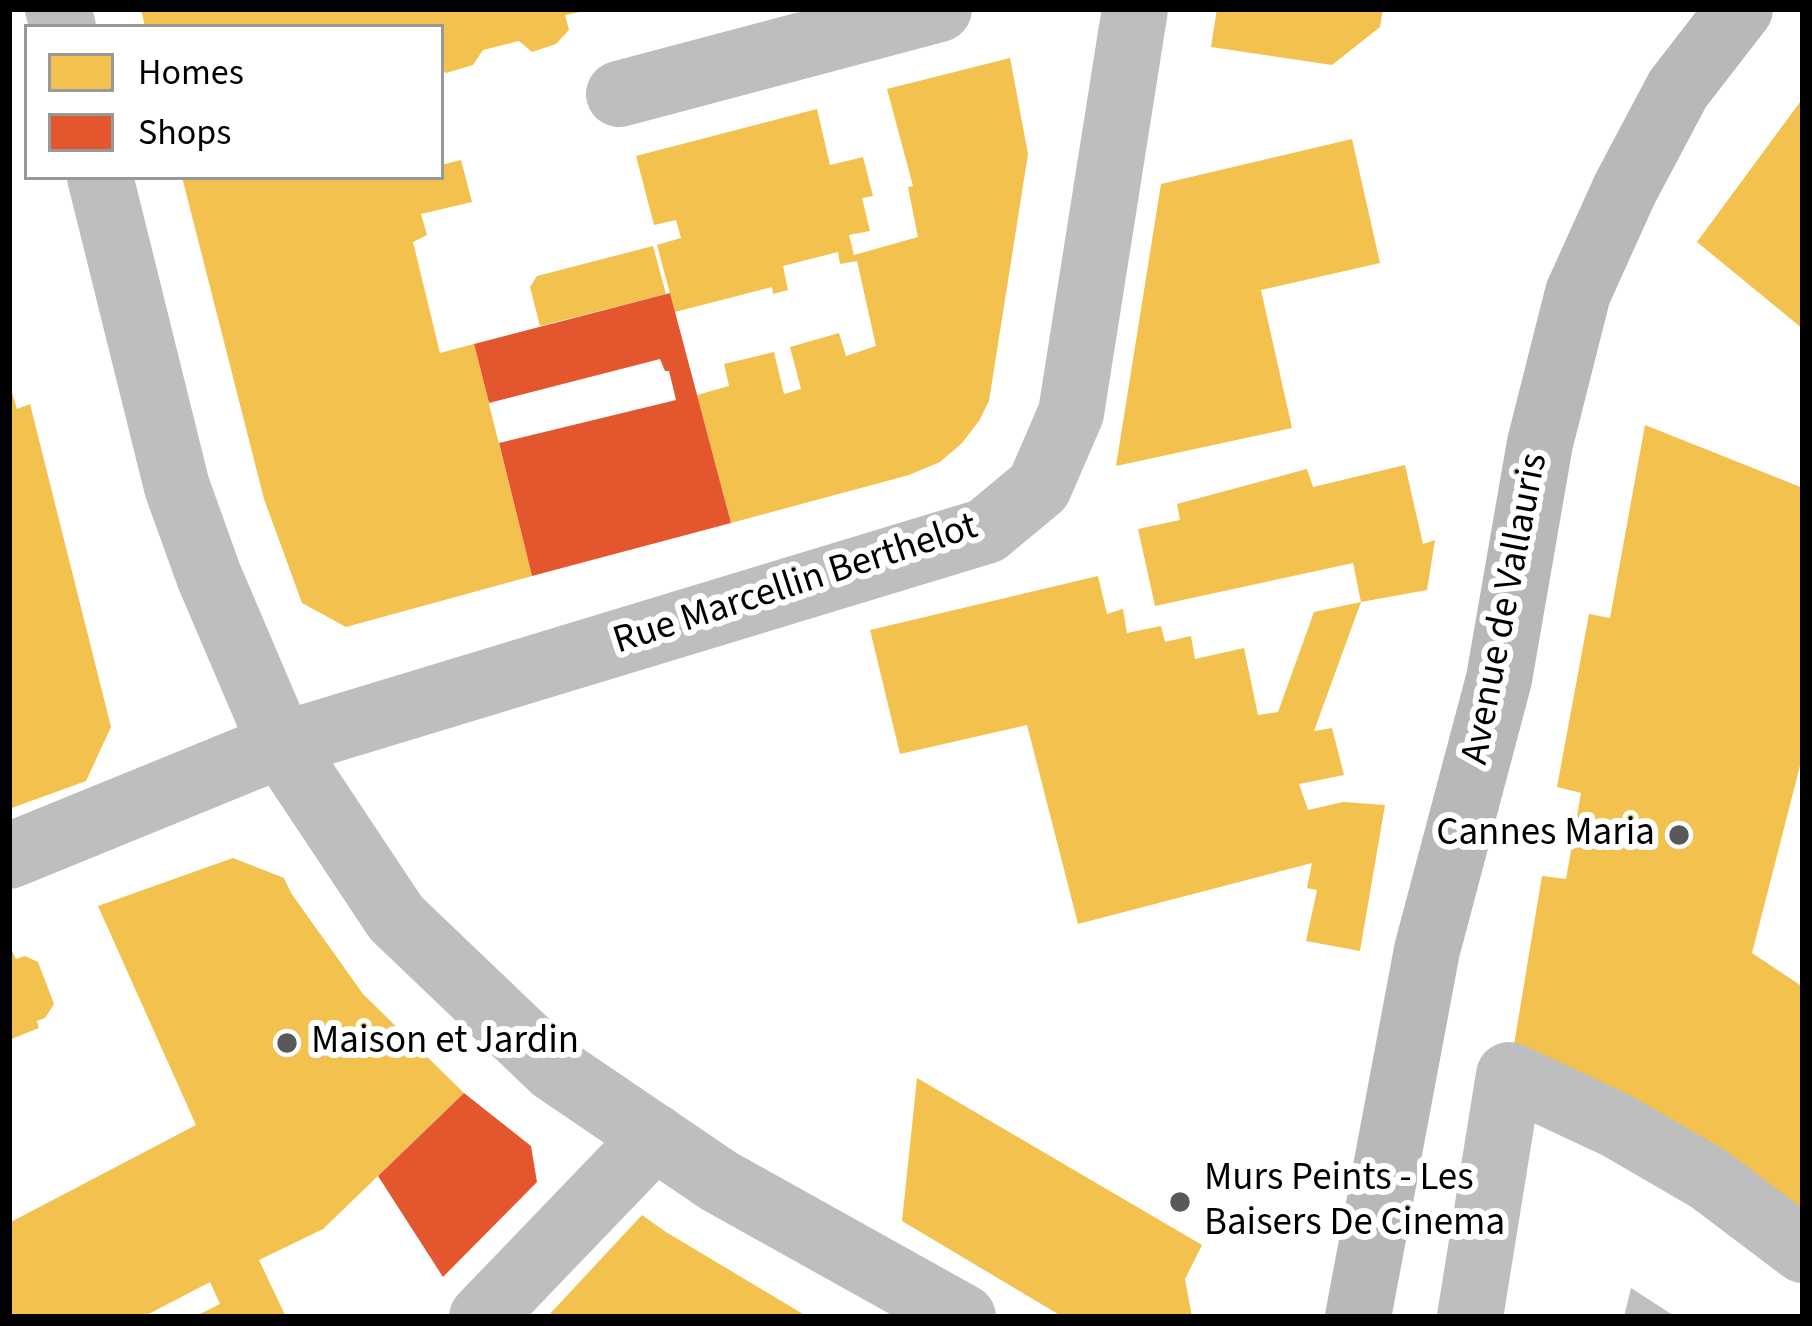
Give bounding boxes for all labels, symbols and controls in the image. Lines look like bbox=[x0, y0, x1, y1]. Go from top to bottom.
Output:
legend bbox=[24, 24, 444, 180]
text: Homes bbox=[138, 47, 244, 98]
text: Shops bbox=[138, 107, 231, 158]
street label: Avenue de Vallauris bbox=[1454, 449, 1560, 769]
street label: Rue Marcellin Berthelot bbox=[608, 505, 984, 667]
place label: Cannes Maria bbox=[1436, 812, 1655, 858]
marker: Cannes Maria bbox=[1666, 822, 1692, 848]
place label: Maison et Jardin bbox=[311, 1020, 579, 1066]
marker: Maison et Jardin bbox=[274, 1030, 300, 1056]
place label: Murs Peints - Les Baisers De Cinema bbox=[1204, 1157, 1505, 1248]
marker: Murs Peints - Les Baisers De Cinema bbox=[1167, 1189, 1193, 1215]

